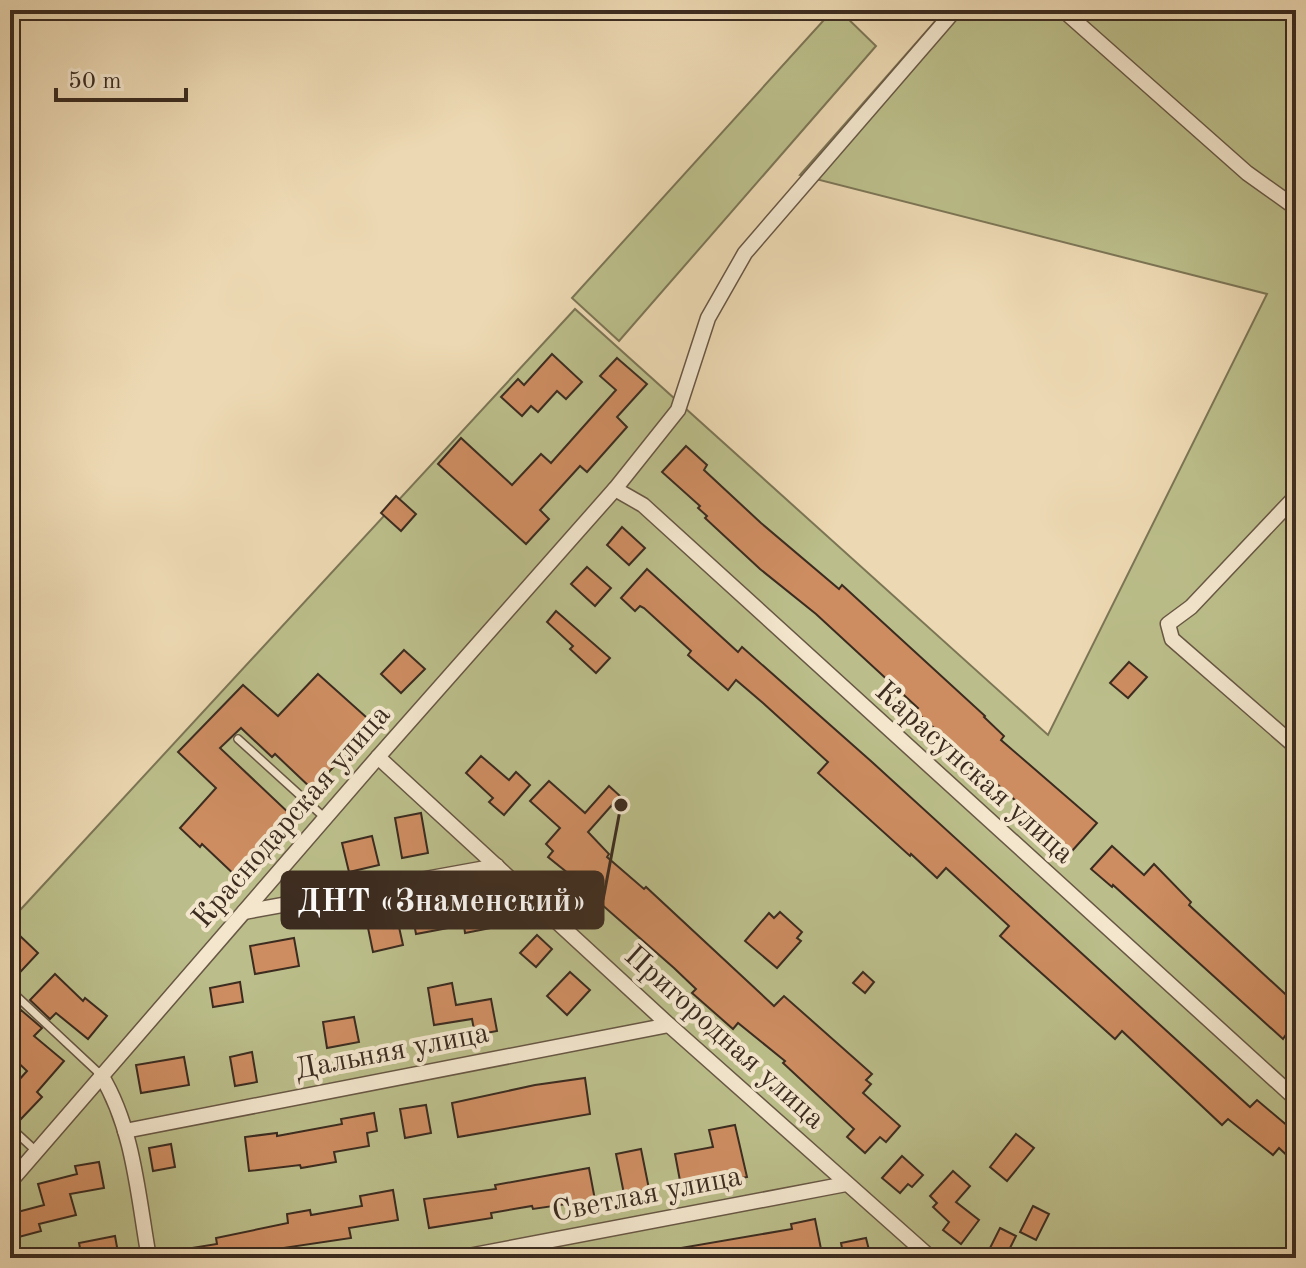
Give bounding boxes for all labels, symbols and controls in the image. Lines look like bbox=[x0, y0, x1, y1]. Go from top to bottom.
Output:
scale bar bbox=[56, 52, 186, 102]
text: 50 m bbox=[68, 70, 122, 94]
street label: Карасунская улица bbox=[869, 676, 1079, 870]
street label: Краснодарская улица bbox=[187, 700, 397, 934]
callout: ДНТ «Знаменский» bbox=[282, 872, 603, 928]
text: ДНТ «Знаменский» bbox=[297, 887, 587, 919]
street label: Пригородная улица bbox=[618, 941, 830, 1136]
street label: Дальняя улица bbox=[292, 1018, 492, 1086]
street label: Светлая улица bbox=[550, 1162, 745, 1228]

